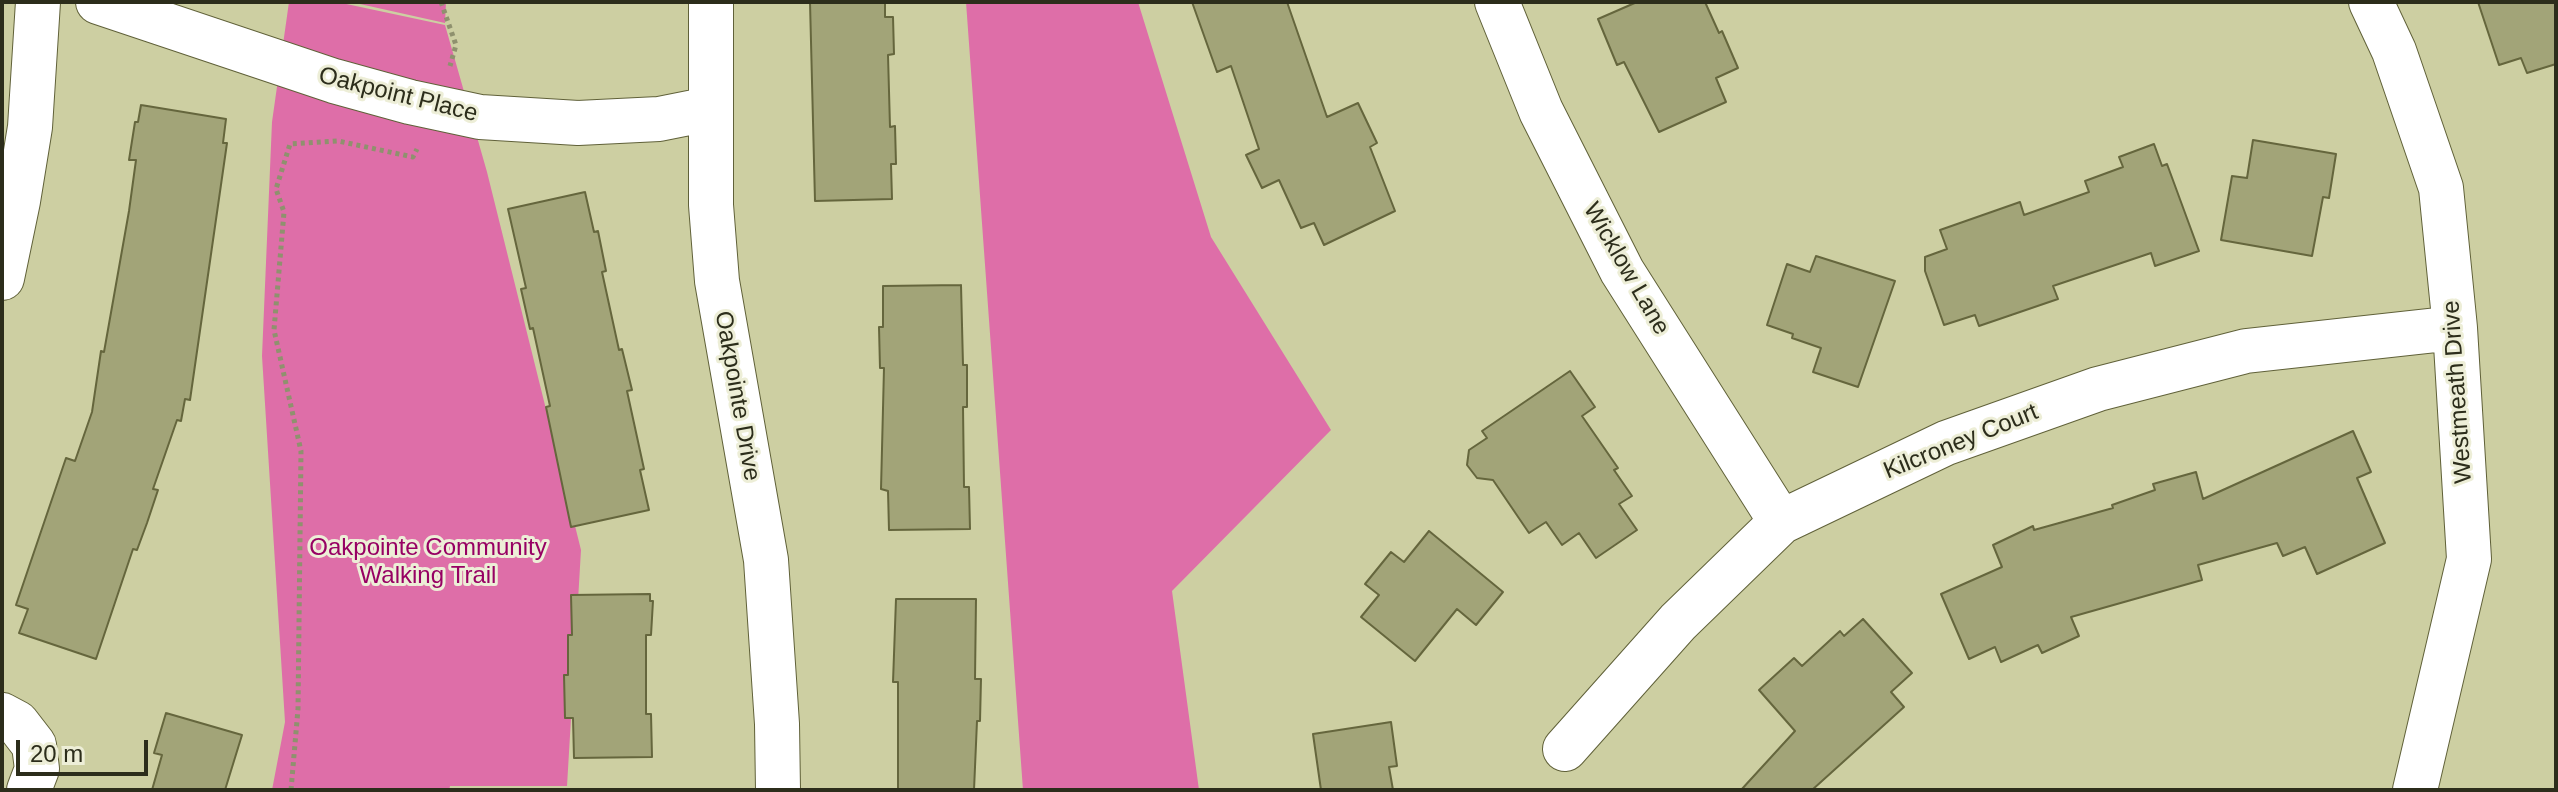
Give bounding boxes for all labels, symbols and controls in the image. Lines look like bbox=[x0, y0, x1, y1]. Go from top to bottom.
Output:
street label: Oakpoint Place bbox=[316, 61, 480, 129]
street label: Wicklow Lane bbox=[1577, 198, 1675, 340]
street label: Westmeath Drive bbox=[2437, 299, 2479, 485]
street label: Oakpointe Drive bbox=[708, 309, 766, 483]
street label: Kilcroney Court bbox=[1880, 398, 2042, 486]
park label: Oakpointe Community Walking Trail bbox=[309, 534, 547, 590]
scale bar bbox=[20, 724, 152, 774]
text: 20 m bbox=[30, 740, 83, 767]

